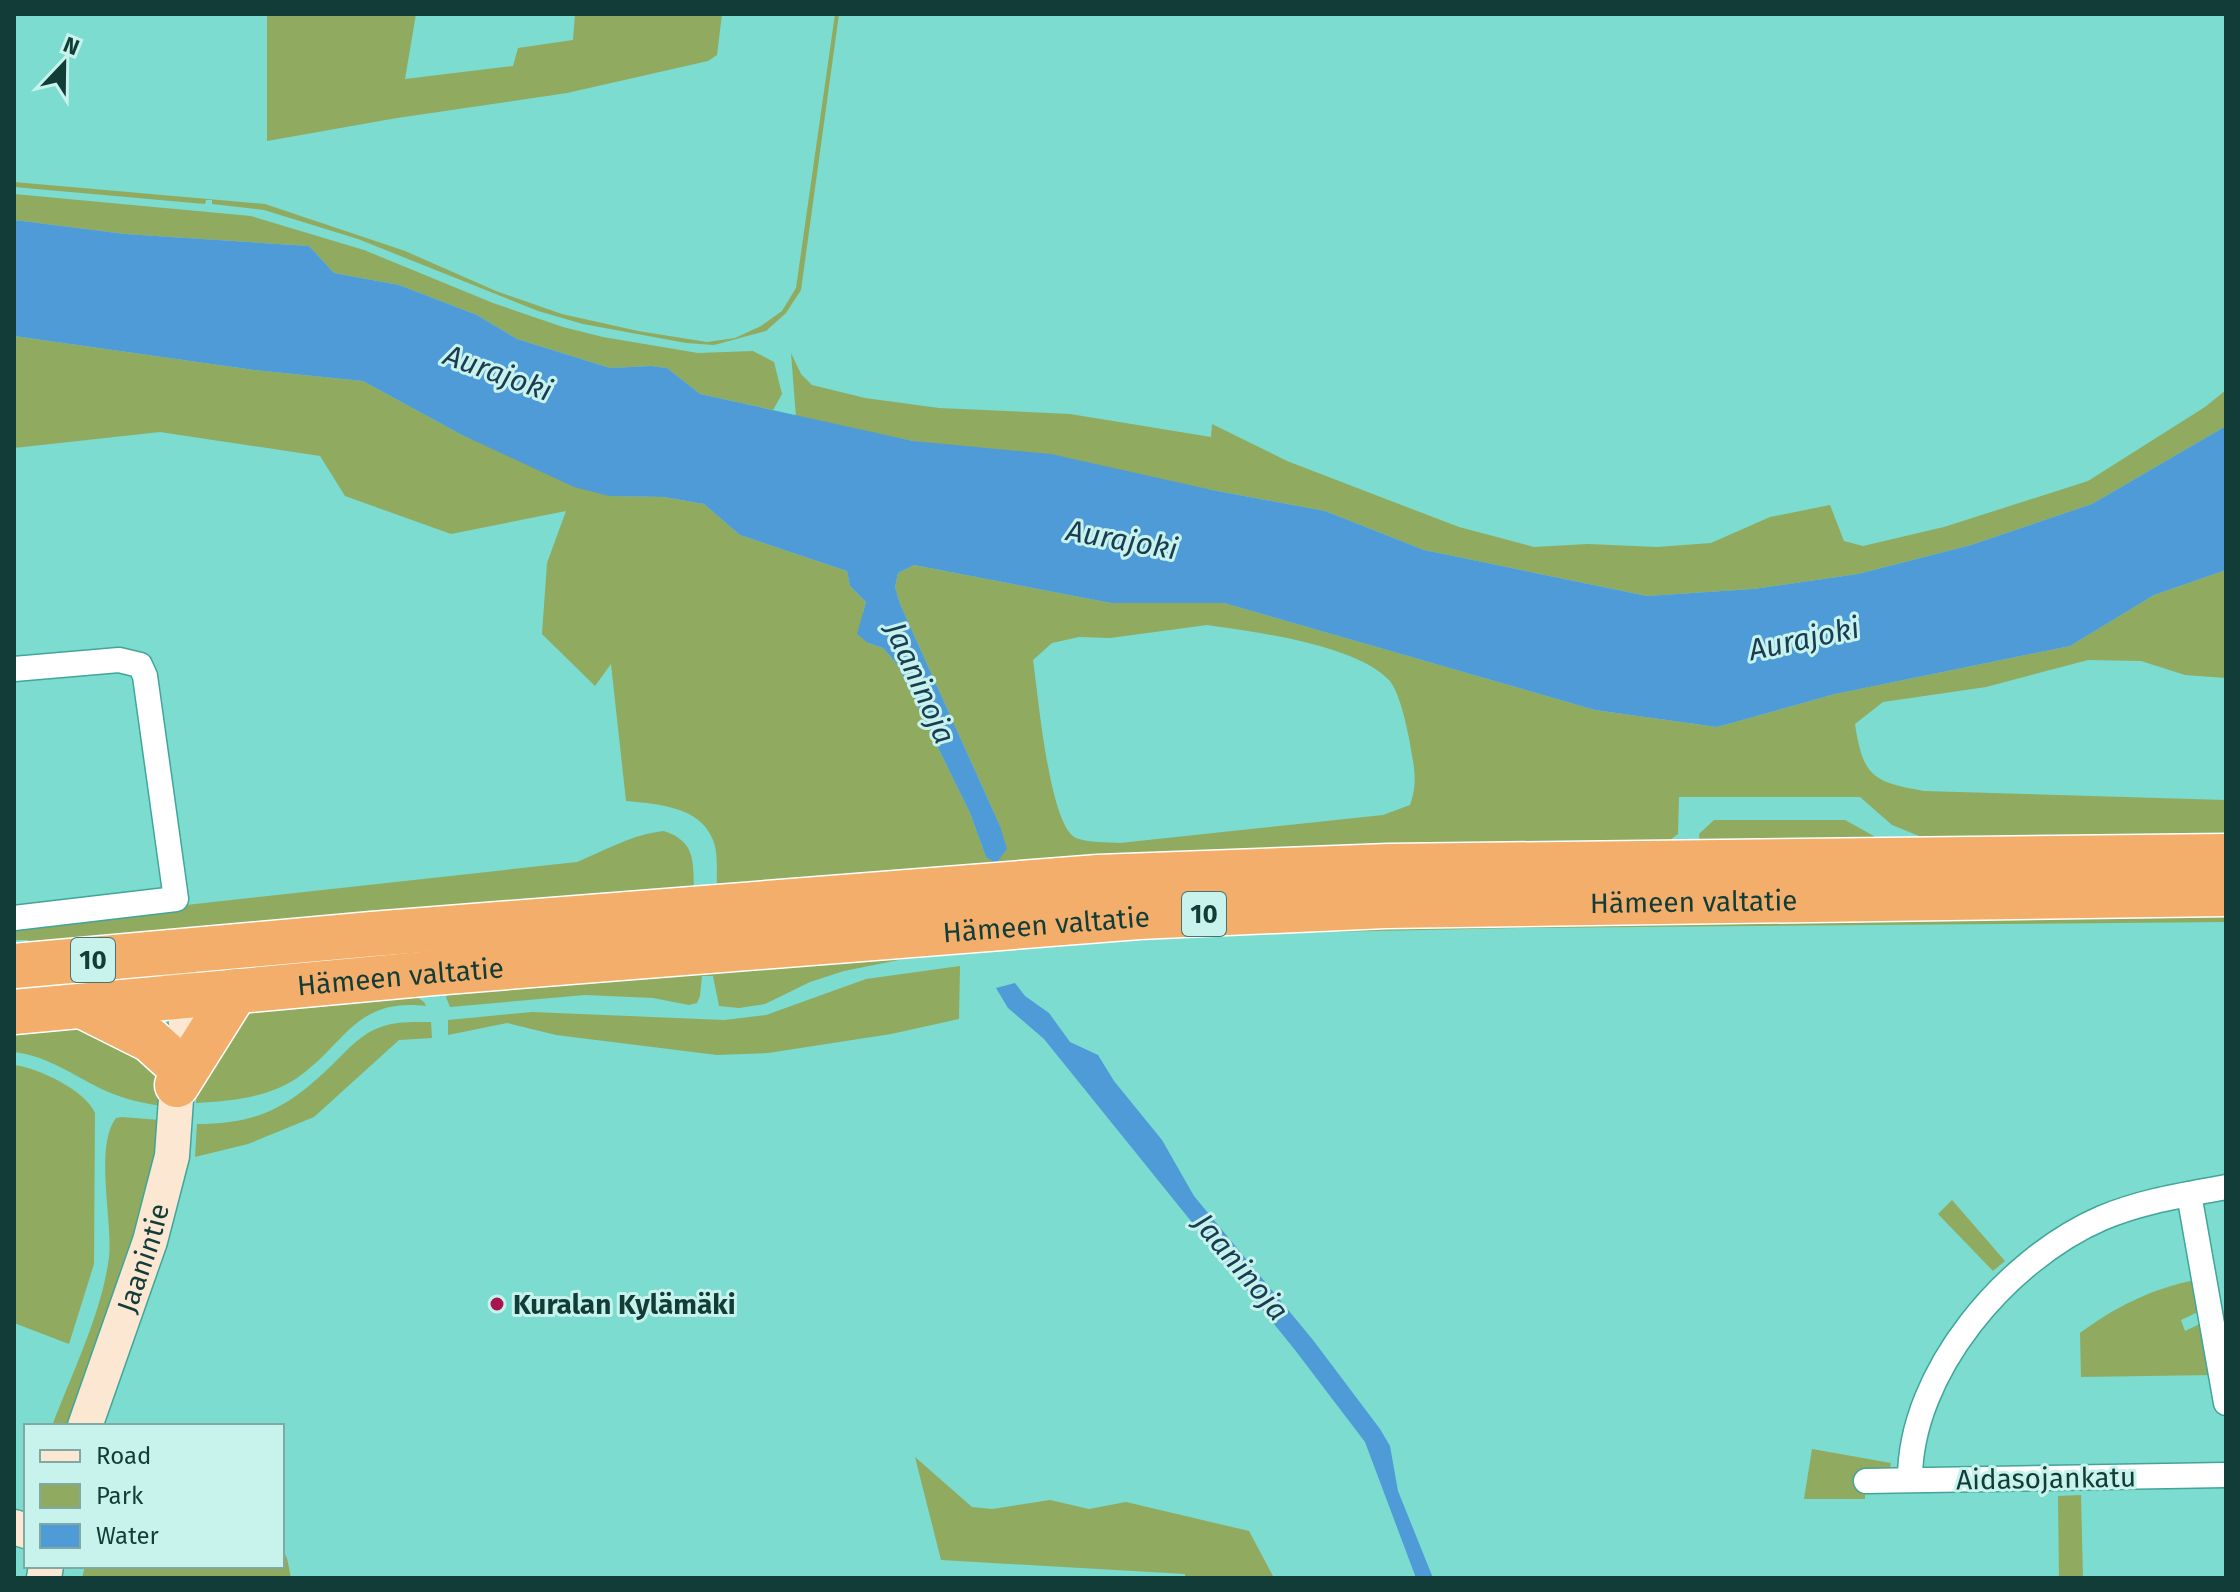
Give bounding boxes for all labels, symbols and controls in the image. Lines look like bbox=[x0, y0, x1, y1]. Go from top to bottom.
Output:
north arrow bbox=[24, 24, 104, 104]
text: N bbox=[59, 31, 83, 61]
water label: Aurajoki bbox=[438, 337, 558, 409]
water label: Aurajoki bbox=[1063, 512, 1181, 568]
water label: Aurajoki bbox=[1744, 610, 1863, 668]
water label: Jaaninoja bbox=[876, 615, 963, 749]
street label: Hämeen valtatie bbox=[1590, 884, 1798, 920]
road number: 10 bbox=[1182, 892, 1226, 936]
street label: Hämeen valtatie bbox=[942, 901, 1151, 950]
road number: 10 bbox=[71, 938, 115, 982]
street label: Hämeen valtatie bbox=[295, 951, 505, 1003]
street label: Jaanintie bbox=[110, 1200, 176, 1317]
water label: Jaaninoja bbox=[1184, 1204, 1296, 1328]
place label: Kuralan Kylämäki bbox=[513, 1288, 736, 1321]
marker: Kuralan Kylämäki bbox=[488, 1295, 506, 1313]
legend bbox=[24, 1424, 284, 1568]
text: Road bbox=[96, 1442, 151, 1470]
street label: Aidasojankatu bbox=[1956, 1460, 2136, 1497]
text: Park bbox=[96, 1482, 144, 1510]
text: Water bbox=[96, 1522, 160, 1550]

